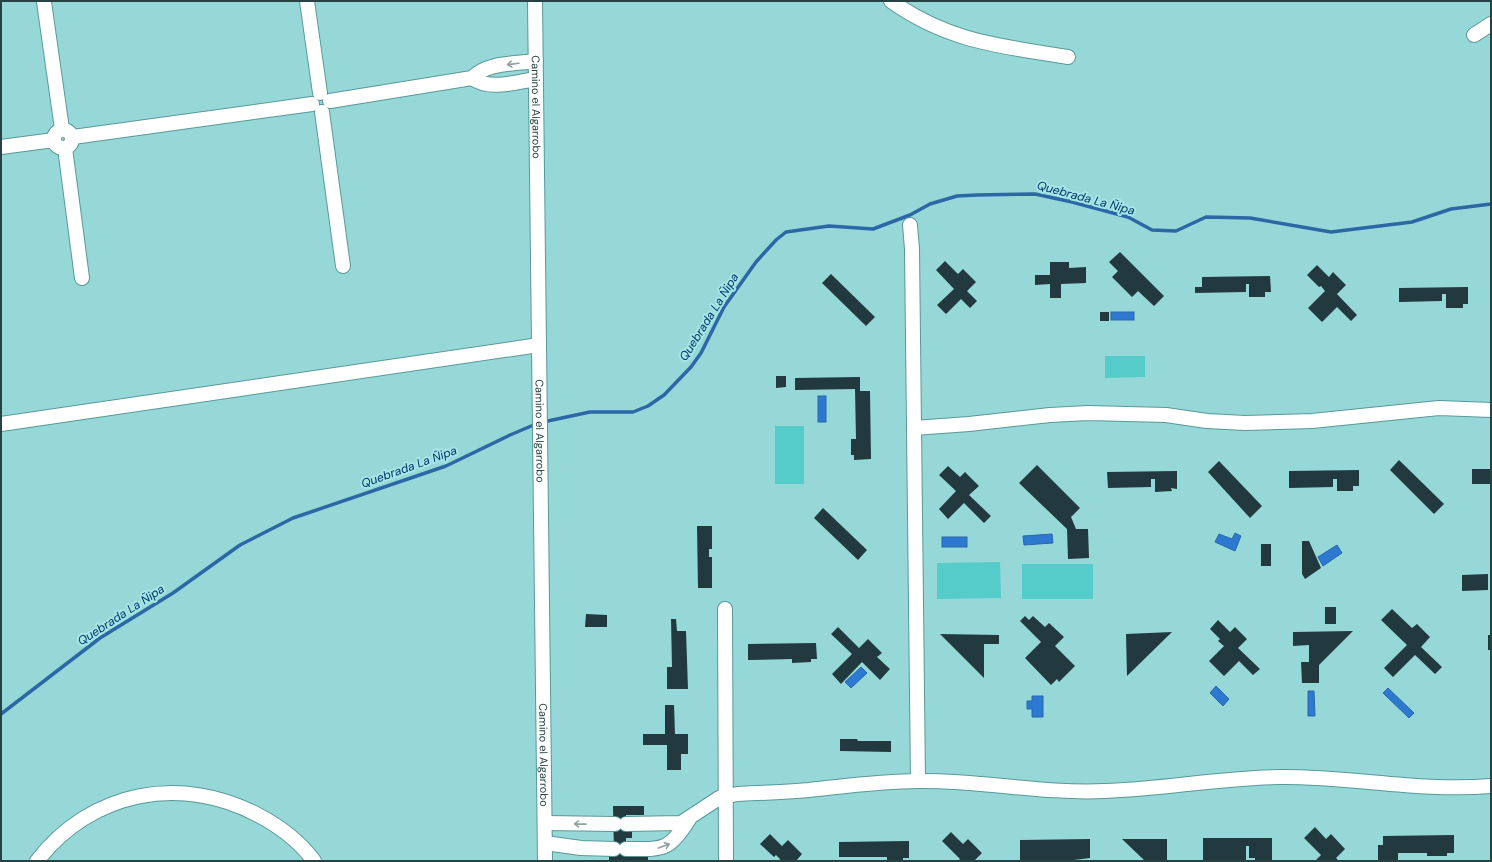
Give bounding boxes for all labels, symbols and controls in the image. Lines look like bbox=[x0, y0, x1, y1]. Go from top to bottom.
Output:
street label: Camino el Algarrobo bbox=[529, 55, 544, 159]
one-way arrow bbox=[507, 60, 520, 68]
water label: Quebrada La Ñipa bbox=[1035, 177, 1137, 219]
water label: Quebrada La Ñipa bbox=[676, 270, 743, 364]
street label: Camino el Algarrobo bbox=[532, 379, 548, 483]
water label: Quebrada La Ñipa bbox=[359, 442, 459, 492]
water label: Quebrada La Ñipa bbox=[74, 581, 168, 649]
street label: Camino el Algarrobo bbox=[536, 703, 551, 807]
one-way arrow bbox=[574, 820, 587, 828]
one-way arrow bbox=[657, 842, 670, 849]

